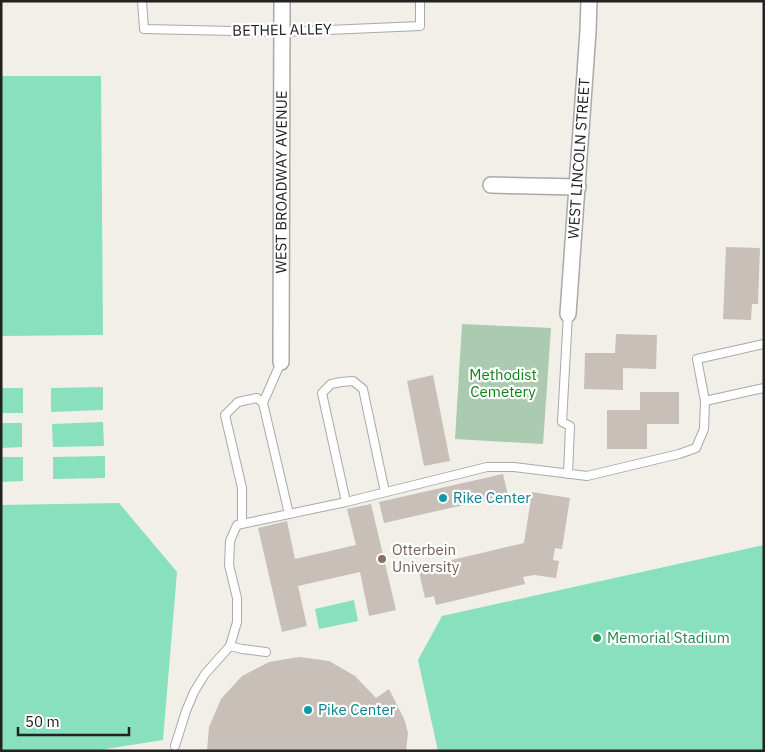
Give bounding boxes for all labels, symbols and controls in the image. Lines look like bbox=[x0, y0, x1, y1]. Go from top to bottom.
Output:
street label: BETHEL ALLEY bbox=[232, 19, 332, 40]
street label: WEST LINCOLN STREET bbox=[563, 77, 594, 239]
street label: WEST BROADWAY AVENUE bbox=[271, 90, 291, 274]
park label: Methodist Cemetery bbox=[469, 365, 537, 401]
place label: Rike Center bbox=[453, 488, 531, 507]
marker: Rike Center bbox=[437, 492, 449, 504]
place label: Otterbein University bbox=[392, 540, 460, 576]
marker: Otterbein University bbox=[376, 553, 388, 565]
place label: Memorial Stadium bbox=[607, 628, 730, 647]
marker: Memorial Stadium bbox=[591, 632, 603, 644]
place label: Pike Center bbox=[318, 700, 396, 719]
scale bar bbox=[18, 704, 129, 736]
marker: Pike Center bbox=[302, 704, 314, 716]
text: 50 m bbox=[25, 712, 60, 731]

